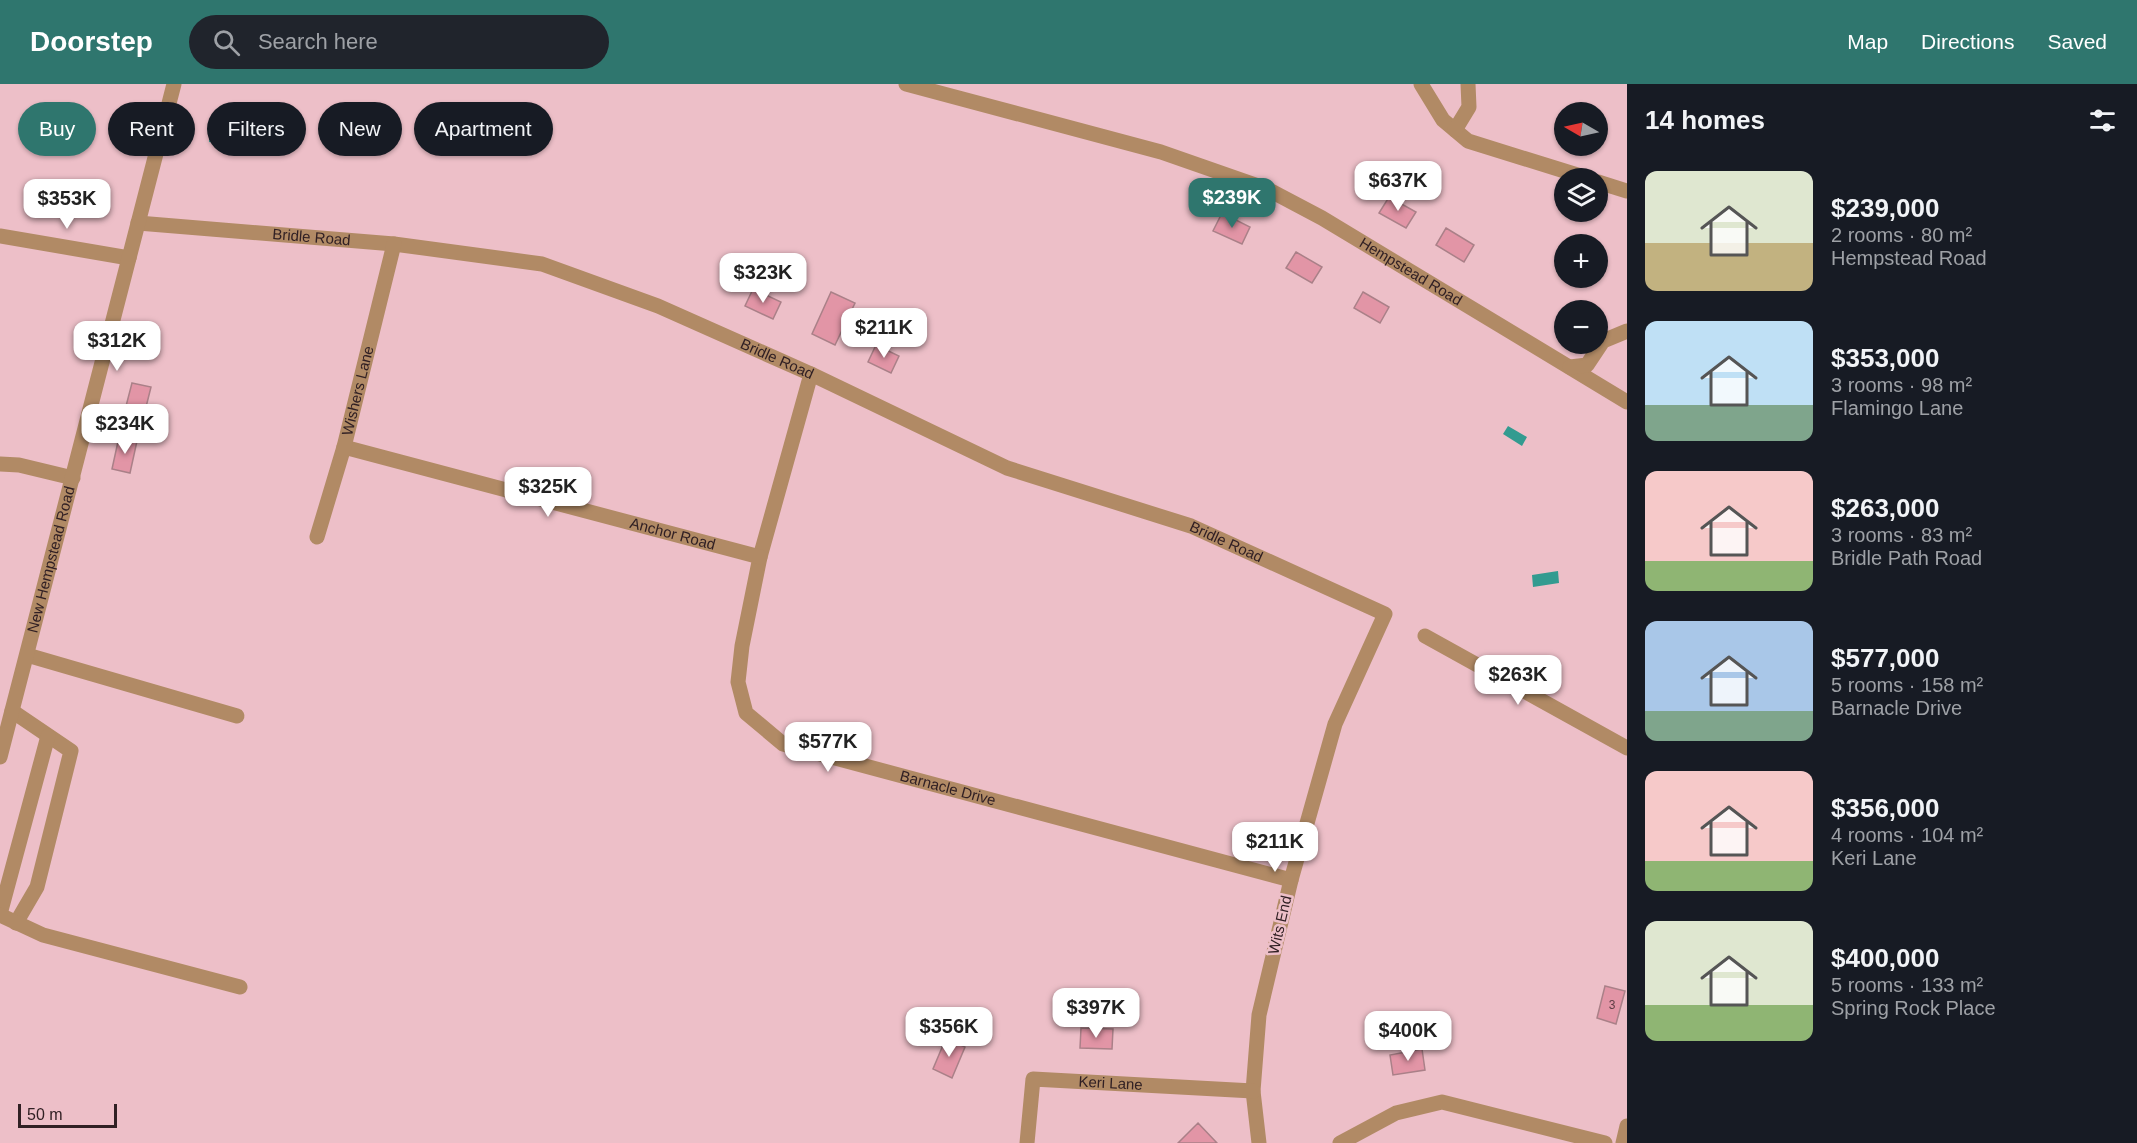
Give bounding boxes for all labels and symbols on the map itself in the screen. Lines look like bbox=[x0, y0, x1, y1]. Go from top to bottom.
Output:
north arrow bbox=[1554, 102, 1608, 156]
pin: $637K bbox=[1356, 161, 1440, 212]
pin: $239K bbox=[1190, 178, 1274, 229]
pin: $353K bbox=[25, 179, 109, 230]
street label: Bridle Road bbox=[272, 225, 351, 248]
street label: Hempstead Road bbox=[1357, 234, 1465, 309]
pin: $323K bbox=[721, 253, 805, 304]
pin: $211K bbox=[842, 308, 926, 359]
pin: $312K bbox=[75, 321, 159, 372]
street label: Bridle Road bbox=[738, 335, 817, 382]
street label: Wishers Lane bbox=[338, 344, 377, 437]
pin: $234K bbox=[83, 404, 167, 455]
pin: $325K bbox=[506, 467, 590, 518]
street label: New Hempstead Road bbox=[23, 484, 78, 635]
street label: Anchor Road bbox=[628, 514, 717, 553]
street label: Bridle Road bbox=[1187, 518, 1266, 565]
pin: $263K bbox=[1476, 655, 1560, 706]
pin: $577K bbox=[786, 722, 870, 773]
street label: Barnacle Drive bbox=[898, 767, 998, 809]
pin: $211K bbox=[1233, 822, 1317, 873]
street label: Wits End bbox=[1264, 894, 1295, 956]
pin: $397K bbox=[1054, 988, 1138, 1039]
house number: 3 bbox=[1609, 998, 1616, 1012]
pin: $356K bbox=[907, 1007, 991, 1058]
pin: $400K bbox=[1366, 1011, 1450, 1062]
street label: Keri Lane bbox=[1078, 1072, 1143, 1093]
scale bar bbox=[18, 1101, 117, 1128]

